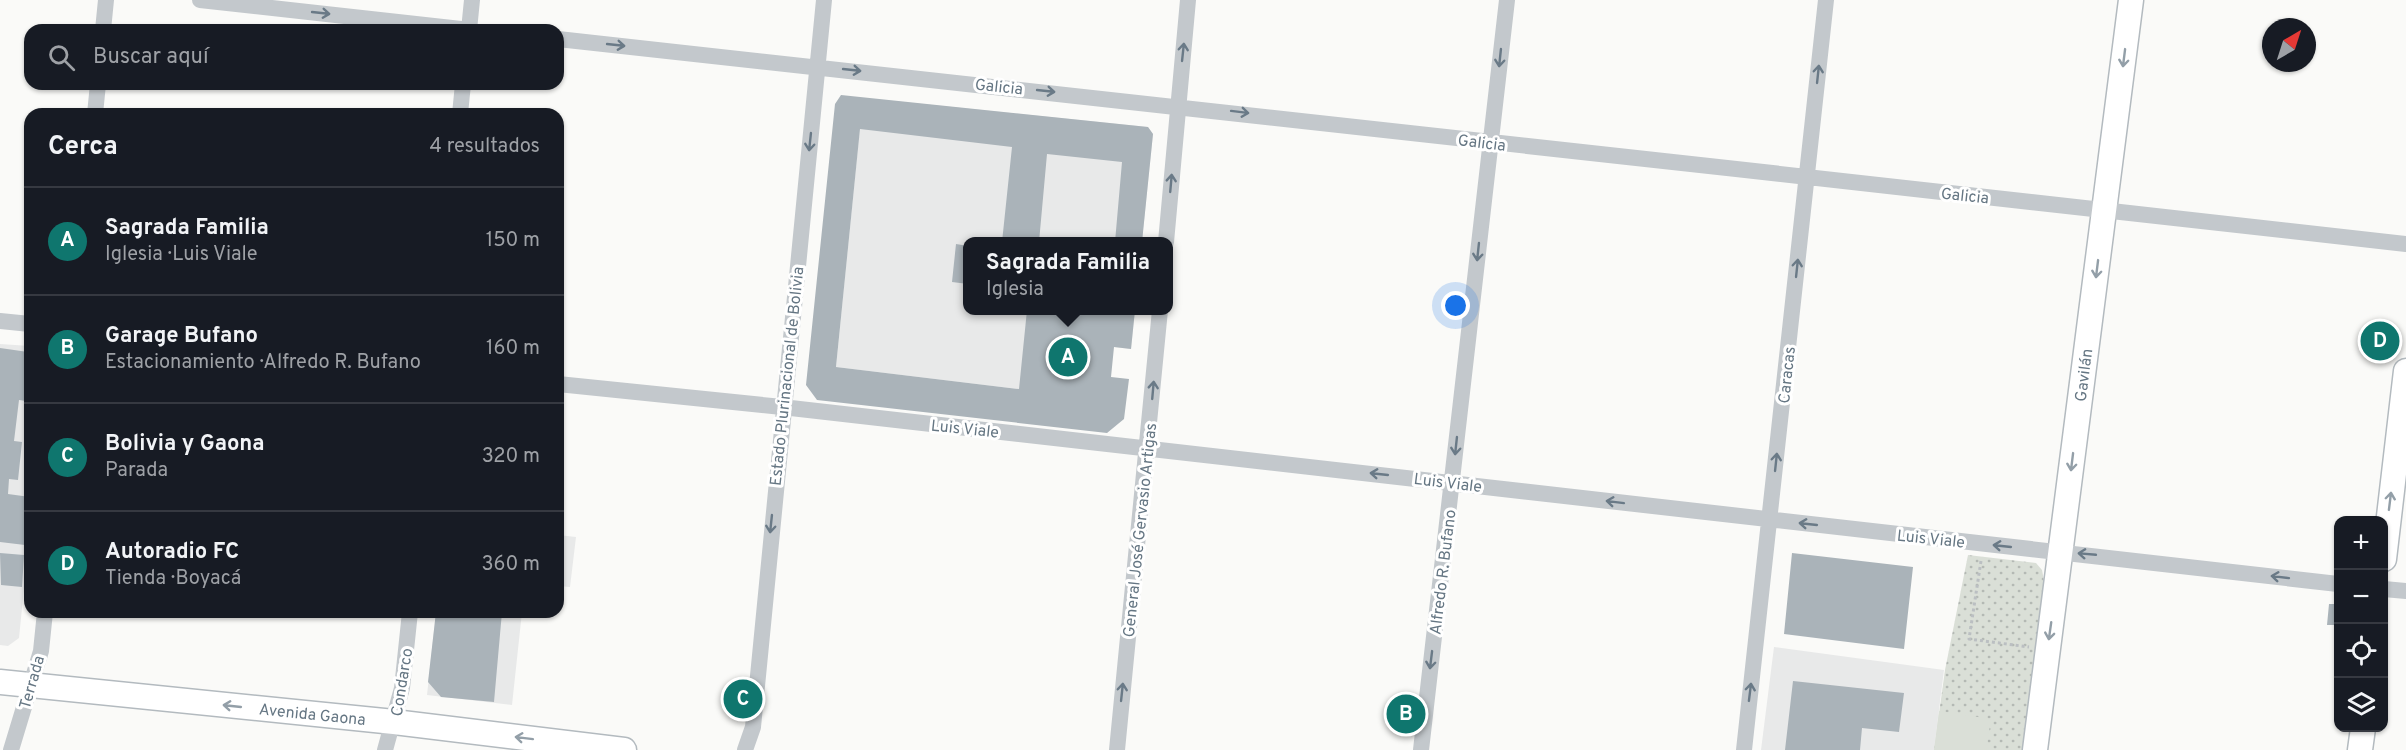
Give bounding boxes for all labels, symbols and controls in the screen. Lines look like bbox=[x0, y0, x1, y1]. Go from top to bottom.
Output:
one-way arrow bbox=[310, 8, 330, 19]
north arrow bbox=[2262, 18, 2316, 72]
search box bbox=[24, 24, 564, 90]
one-way arrow bbox=[606, 40, 626, 51]
icon: search bbox=[45, 41, 78, 74]
one-way arrow bbox=[1178, 43, 1189, 63]
text: Buscar aquí bbox=[93, 44, 209, 71]
one-way arrow bbox=[1494, 48, 1505, 68]
one-way arrow bbox=[2118, 48, 2129, 68]
one-way arrow bbox=[841, 65, 861, 76]
one-way arrow bbox=[1813, 65, 1824, 84]
street label: Galicia bbox=[974, 76, 1024, 100]
one-way arrow bbox=[1035, 85, 1055, 96]
one-way arrow bbox=[1229, 107, 1249, 118]
text: Cerca bbox=[48, 131, 118, 164]
one-way arrow bbox=[804, 131, 815, 151]
street label: Galicia bbox=[1457, 131, 1507, 157]
text: 4 resultados bbox=[430, 134, 540, 160]
one-way arrow bbox=[1166, 174, 1177, 194]
street label: Galicia bbox=[1940, 185, 1990, 209]
text: Sagrada Familia bbox=[105, 215, 269, 242]
text: A bbox=[60, 228, 75, 254]
text: 150 m bbox=[486, 228, 540, 254]
popup bbox=[963, 237, 1173, 315]
one-way arrow bbox=[1473, 241, 1484, 261]
text: Iglesia · Luis Viale bbox=[105, 242, 258, 268]
text: Sagrada Familia bbox=[986, 250, 1150, 277]
one-way arrow bbox=[1792, 258, 1803, 278]
one-way arrow bbox=[2091, 258, 2102, 278]
street label: Estado Plurinacional de Bolivia bbox=[767, 266, 809, 487]
text: Iglesia bbox=[986, 277, 1044, 303]
your location bbox=[1441, 291, 1470, 320]
pin: D bbox=[2360, 318, 2400, 364]
text: Garage Bufano bbox=[105, 323, 258, 350]
pin: A bbox=[1048, 334, 1088, 380]
text: B bbox=[61, 336, 74, 362]
text: 160 m bbox=[486, 336, 540, 362]
street label: Caracas bbox=[1775, 346, 1801, 405]
street label: Gavilán bbox=[2072, 348, 2098, 403]
text: Estacionamiento · Alfredo R. Bufano bbox=[105, 350, 421, 376]
one-way arrow bbox=[1148, 381, 1159, 401]
street label: Luis Viale bbox=[930, 416, 1000, 444]
street label: General José Gervasio Artigas bbox=[1120, 422, 1162, 638]
text: Bolivia y Gaona bbox=[105, 431, 265, 458]
one-way arrow bbox=[1451, 435, 1462, 455]
text: C bbox=[61, 444, 74, 470]
text: 320 m bbox=[482, 444, 540, 470]
one-way arrow bbox=[1771, 452, 1782, 472]
one-way arrow bbox=[2066, 452, 2077, 471]
text: Parada bbox=[105, 458, 168, 484]
one-way arrow bbox=[1370, 469, 1390, 480]
street label: Luis Viale bbox=[1413, 470, 1483, 498]
one-way arrow bbox=[2385, 491, 2396, 511]
one-way arrow bbox=[1605, 496, 1625, 507]
street label: Alfredo R. Bufano bbox=[1426, 508, 1462, 636]
one-way arrow bbox=[765, 513, 776, 533]
map controls bbox=[2334, 516, 2388, 732]
button: + bbox=[2334, 516, 2388, 570]
one-way arrow bbox=[1799, 518, 1819, 529]
street label: Luis Viale bbox=[1896, 526, 1966, 554]
text: Autoradio FC bbox=[105, 539, 239, 566]
one-way arrow bbox=[1993, 540, 2013, 551]
one-way arrow bbox=[2077, 548, 2097, 559]
text: D bbox=[60, 552, 75, 578]
text: 360 m bbox=[482, 552, 540, 578]
text: Tienda · Boyacá bbox=[105, 566, 241, 592]
button: − bbox=[2334, 570, 2388, 624]
one-way arrow bbox=[2271, 571, 2291, 582]
one-way arrow bbox=[2044, 620, 2055, 640]
button: locate bbox=[2334, 624, 2388, 678]
street label: Condarco bbox=[388, 647, 418, 718]
one-way arrow bbox=[1426, 650, 1437, 670]
street label: Terrada bbox=[16, 653, 50, 712]
pin: C bbox=[724, 676, 762, 722]
button: layers bbox=[2334, 678, 2388, 732]
one-way arrow bbox=[1117, 682, 1128, 702]
one-way arrow bbox=[1745, 682, 1756, 702]
pin: B bbox=[1386, 692, 1426, 736]
one-way arrow bbox=[222, 700, 242, 711]
street label: Avenida Gaona bbox=[258, 700, 367, 731]
one-way arrow bbox=[515, 732, 534, 743]

